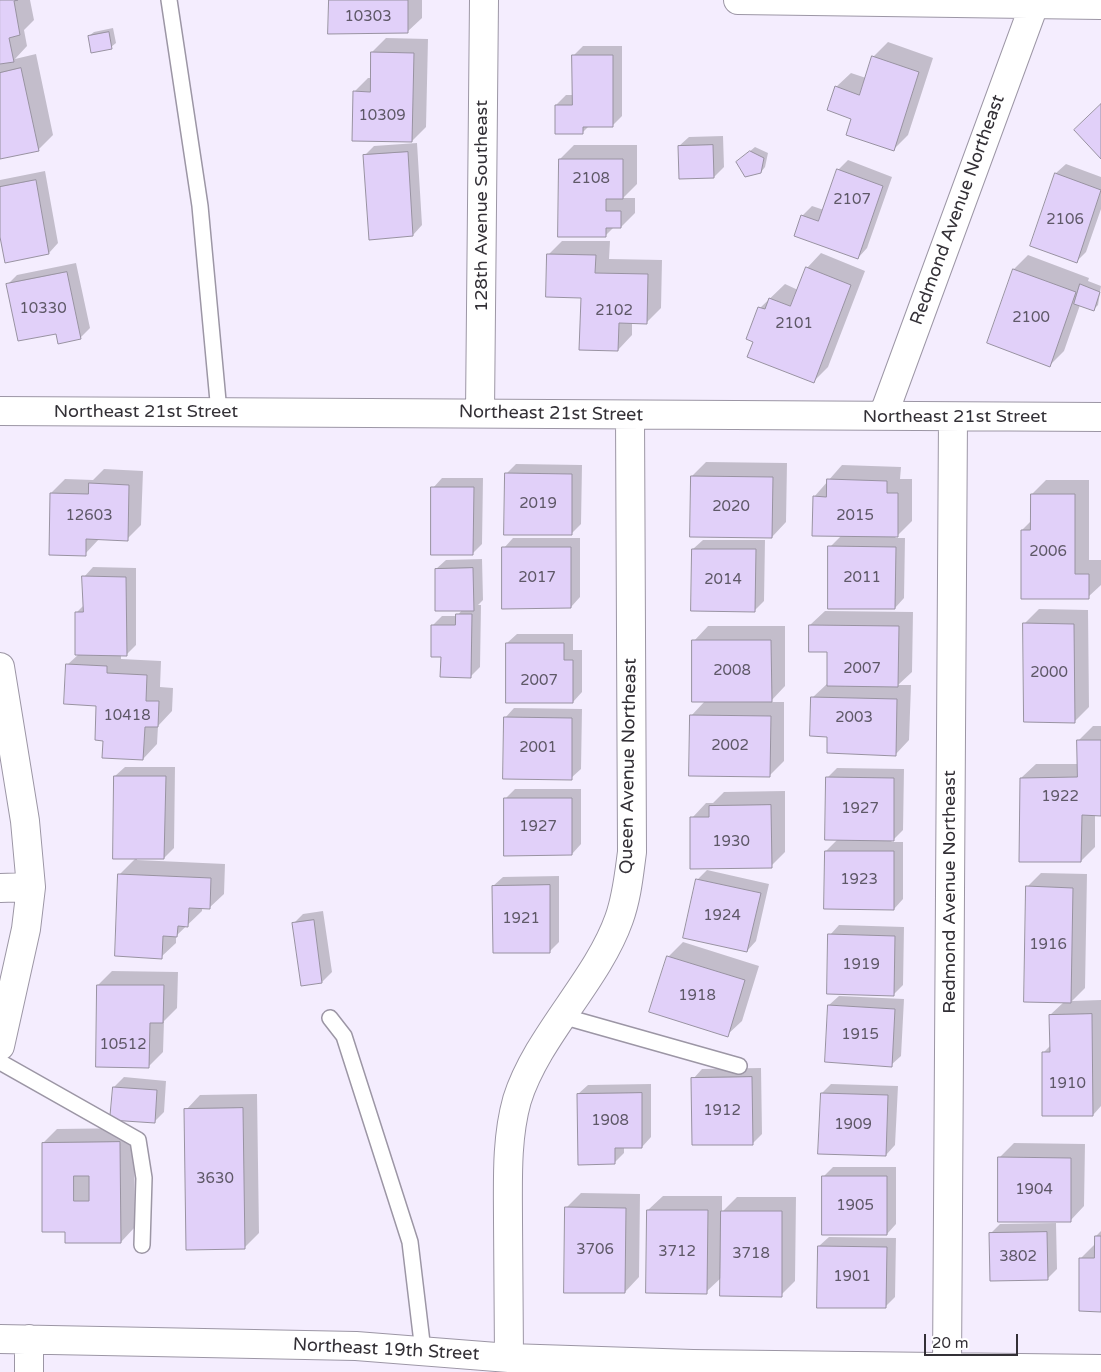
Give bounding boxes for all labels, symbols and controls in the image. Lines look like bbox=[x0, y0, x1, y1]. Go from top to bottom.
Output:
house number: 10303 bbox=[344, 8, 392, 26]
street label: Redmond Avenue Northeast bbox=[906, 92, 1010, 328]
street label: 128th Avenue Southeast bbox=[471, 100, 493, 312]
house number: 10309 bbox=[358, 107, 406, 125]
house number: 2108 bbox=[572, 170, 610, 188]
house number: 2107 bbox=[833, 191, 871, 209]
house number: 2106 bbox=[1046, 211, 1084, 229]
house number: 10330 bbox=[19, 300, 67, 318]
house number: 2102 bbox=[595, 302, 633, 320]
house number: 2100 bbox=[1012, 309, 1050, 327]
house number: 2101 bbox=[775, 315, 813, 333]
street label: Northeast 21st Street bbox=[54, 401, 238, 423]
street label: Northeast 21st Street bbox=[459, 402, 643, 426]
street label: Northeast 21st Street bbox=[863, 406, 1047, 428]
house number: 2019 bbox=[519, 495, 557, 513]
house number: 2020 bbox=[712, 498, 750, 516]
house number: 12603 bbox=[65, 507, 113, 525]
house number: 2015 bbox=[836, 507, 874, 525]
house number: 2006 bbox=[1029, 543, 1067, 561]
house number: 2017 bbox=[518, 569, 556, 587]
house number: 2011 bbox=[843, 569, 881, 587]
house number: 2014 bbox=[704, 571, 742, 589]
street label: Queen Avenue Northeast bbox=[616, 658, 642, 874]
house number: 2007 bbox=[843, 660, 881, 678]
house number: 2008 bbox=[713, 662, 751, 680]
house number: 2000 bbox=[1030, 664, 1068, 682]
house number: 2007 bbox=[520, 672, 558, 690]
house number: 10418 bbox=[103, 707, 151, 725]
house number: 2003 bbox=[835, 709, 873, 727]
house number: 2002 bbox=[711, 737, 749, 755]
house number: 2001 bbox=[519, 739, 557, 757]
street label: Redmond Avenue Northeast bbox=[939, 770, 961, 1014]
house number: 1922 bbox=[1041, 788, 1079, 806]
house number: 1927 bbox=[841, 800, 879, 818]
house number: 1927 bbox=[519, 818, 557, 836]
house number: 1930 bbox=[712, 833, 750, 851]
house number: 1923 bbox=[840, 871, 878, 889]
house number: 1924 bbox=[703, 907, 741, 925]
house number: 1921 bbox=[502, 910, 540, 928]
house number: 1916 bbox=[1029, 936, 1067, 954]
house number: 1919 bbox=[842, 956, 880, 974]
house number: 1918 bbox=[678, 987, 716, 1005]
house number: 1915 bbox=[841, 1026, 879, 1044]
house number: 10512 bbox=[99, 1036, 147, 1054]
house number: 1910 bbox=[1048, 1075, 1086, 1093]
house number: 1912 bbox=[703, 1102, 741, 1120]
house number: 1908 bbox=[591, 1112, 629, 1130]
house number: 1909 bbox=[834, 1116, 872, 1134]
house number: 3630 bbox=[196, 1170, 234, 1188]
house number: 1904 bbox=[1015, 1181, 1053, 1199]
house number: 1905 bbox=[836, 1197, 874, 1215]
house number: 3706 bbox=[576, 1241, 614, 1259]
house number: 3712 bbox=[658, 1243, 696, 1261]
house number: 3718 bbox=[732, 1245, 770, 1263]
house number: 3802 bbox=[999, 1248, 1037, 1266]
house number: 1901 bbox=[833, 1268, 871, 1286]
scale bar bbox=[926, 1324, 1020, 1356]
street label: Northeast 19th Street bbox=[292, 1334, 480, 1366]
text: 20 m bbox=[932, 1334, 969, 1352]

